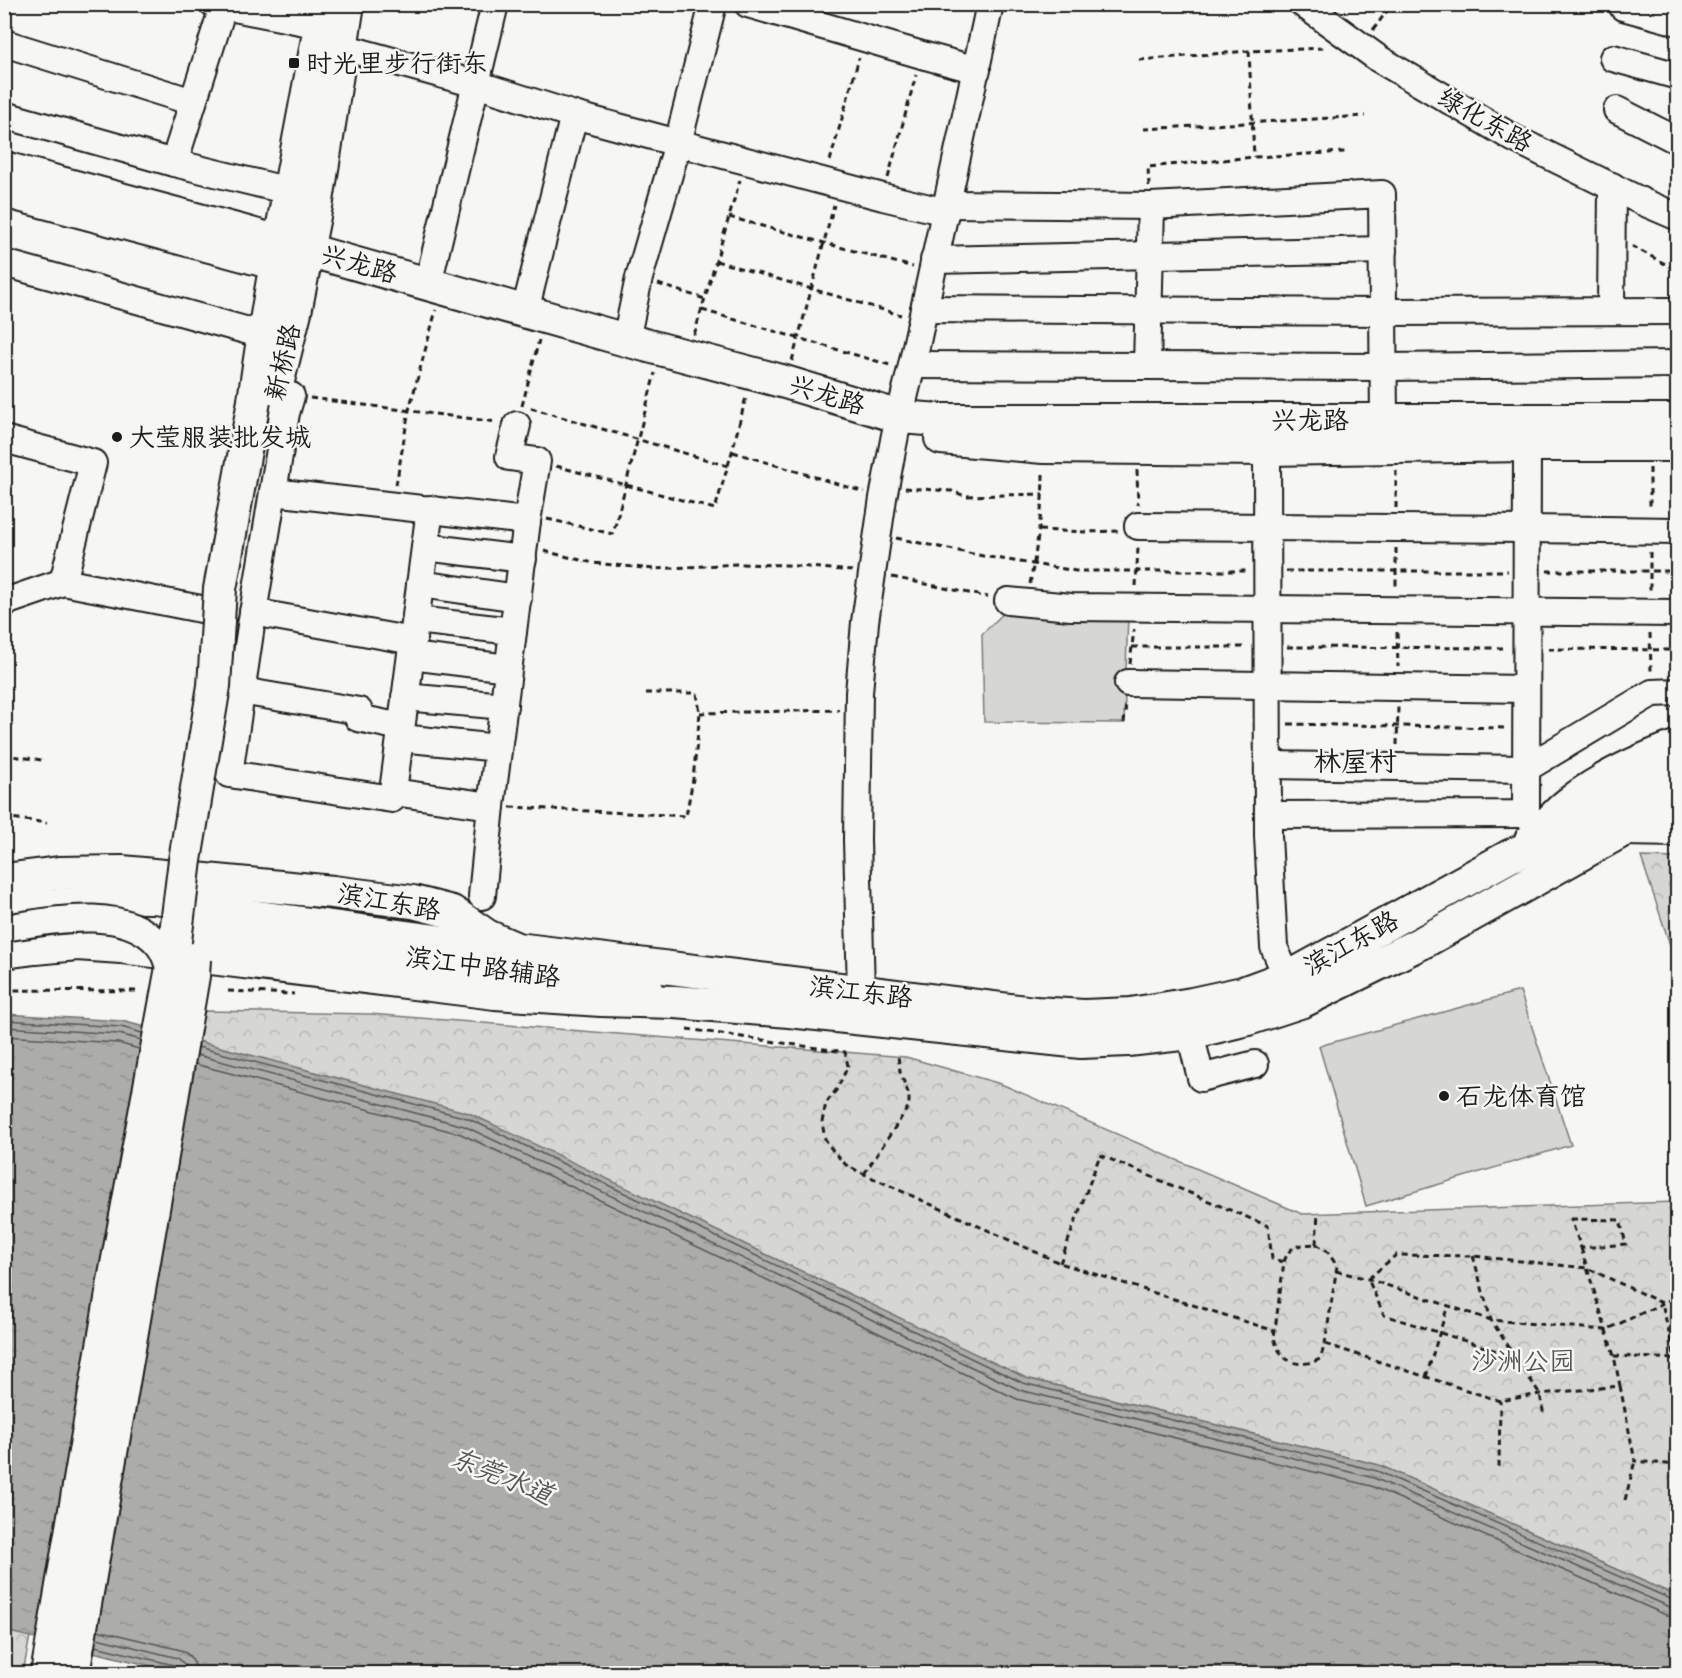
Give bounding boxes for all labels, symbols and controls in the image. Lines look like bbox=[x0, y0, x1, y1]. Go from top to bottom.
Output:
place label: 时光里步行街东 bbox=[306, 47, 488, 80]
marker: 时光里步行街东 bbox=[287, 56, 301, 70]
street label: 绿化东路 bbox=[1432, 80, 1538, 160]
street label: 兴龙路 bbox=[317, 237, 401, 291]
street label: 新桥路 bbox=[258, 320, 308, 404]
street label: 兴龙路 bbox=[785, 368, 869, 422]
street label: 兴龙路 bbox=[1271, 404, 1349, 437]
place label: 大莹服装批发城 bbox=[129, 421, 311, 454]
marker: 大莹服装批发城 bbox=[110, 430, 124, 444]
district label: 林屋村 bbox=[1313, 744, 1397, 779]
street label: 滨江东路 bbox=[335, 877, 443, 927]
street label: 滨江东路 bbox=[1298, 903, 1404, 983]
street label: 滨江中路辅路 bbox=[403, 940, 563, 994]
street label: 滨江东路 bbox=[807, 969, 915, 1015]
place label: 石龙体育馆 bbox=[1456, 1080, 1586, 1113]
marker: 石龙体育馆 bbox=[1437, 1089, 1451, 1103]
park label: 沙洲公园 bbox=[1471, 1345, 1575, 1378]
water label: 东莞水道 bbox=[446, 1440, 560, 1513]

